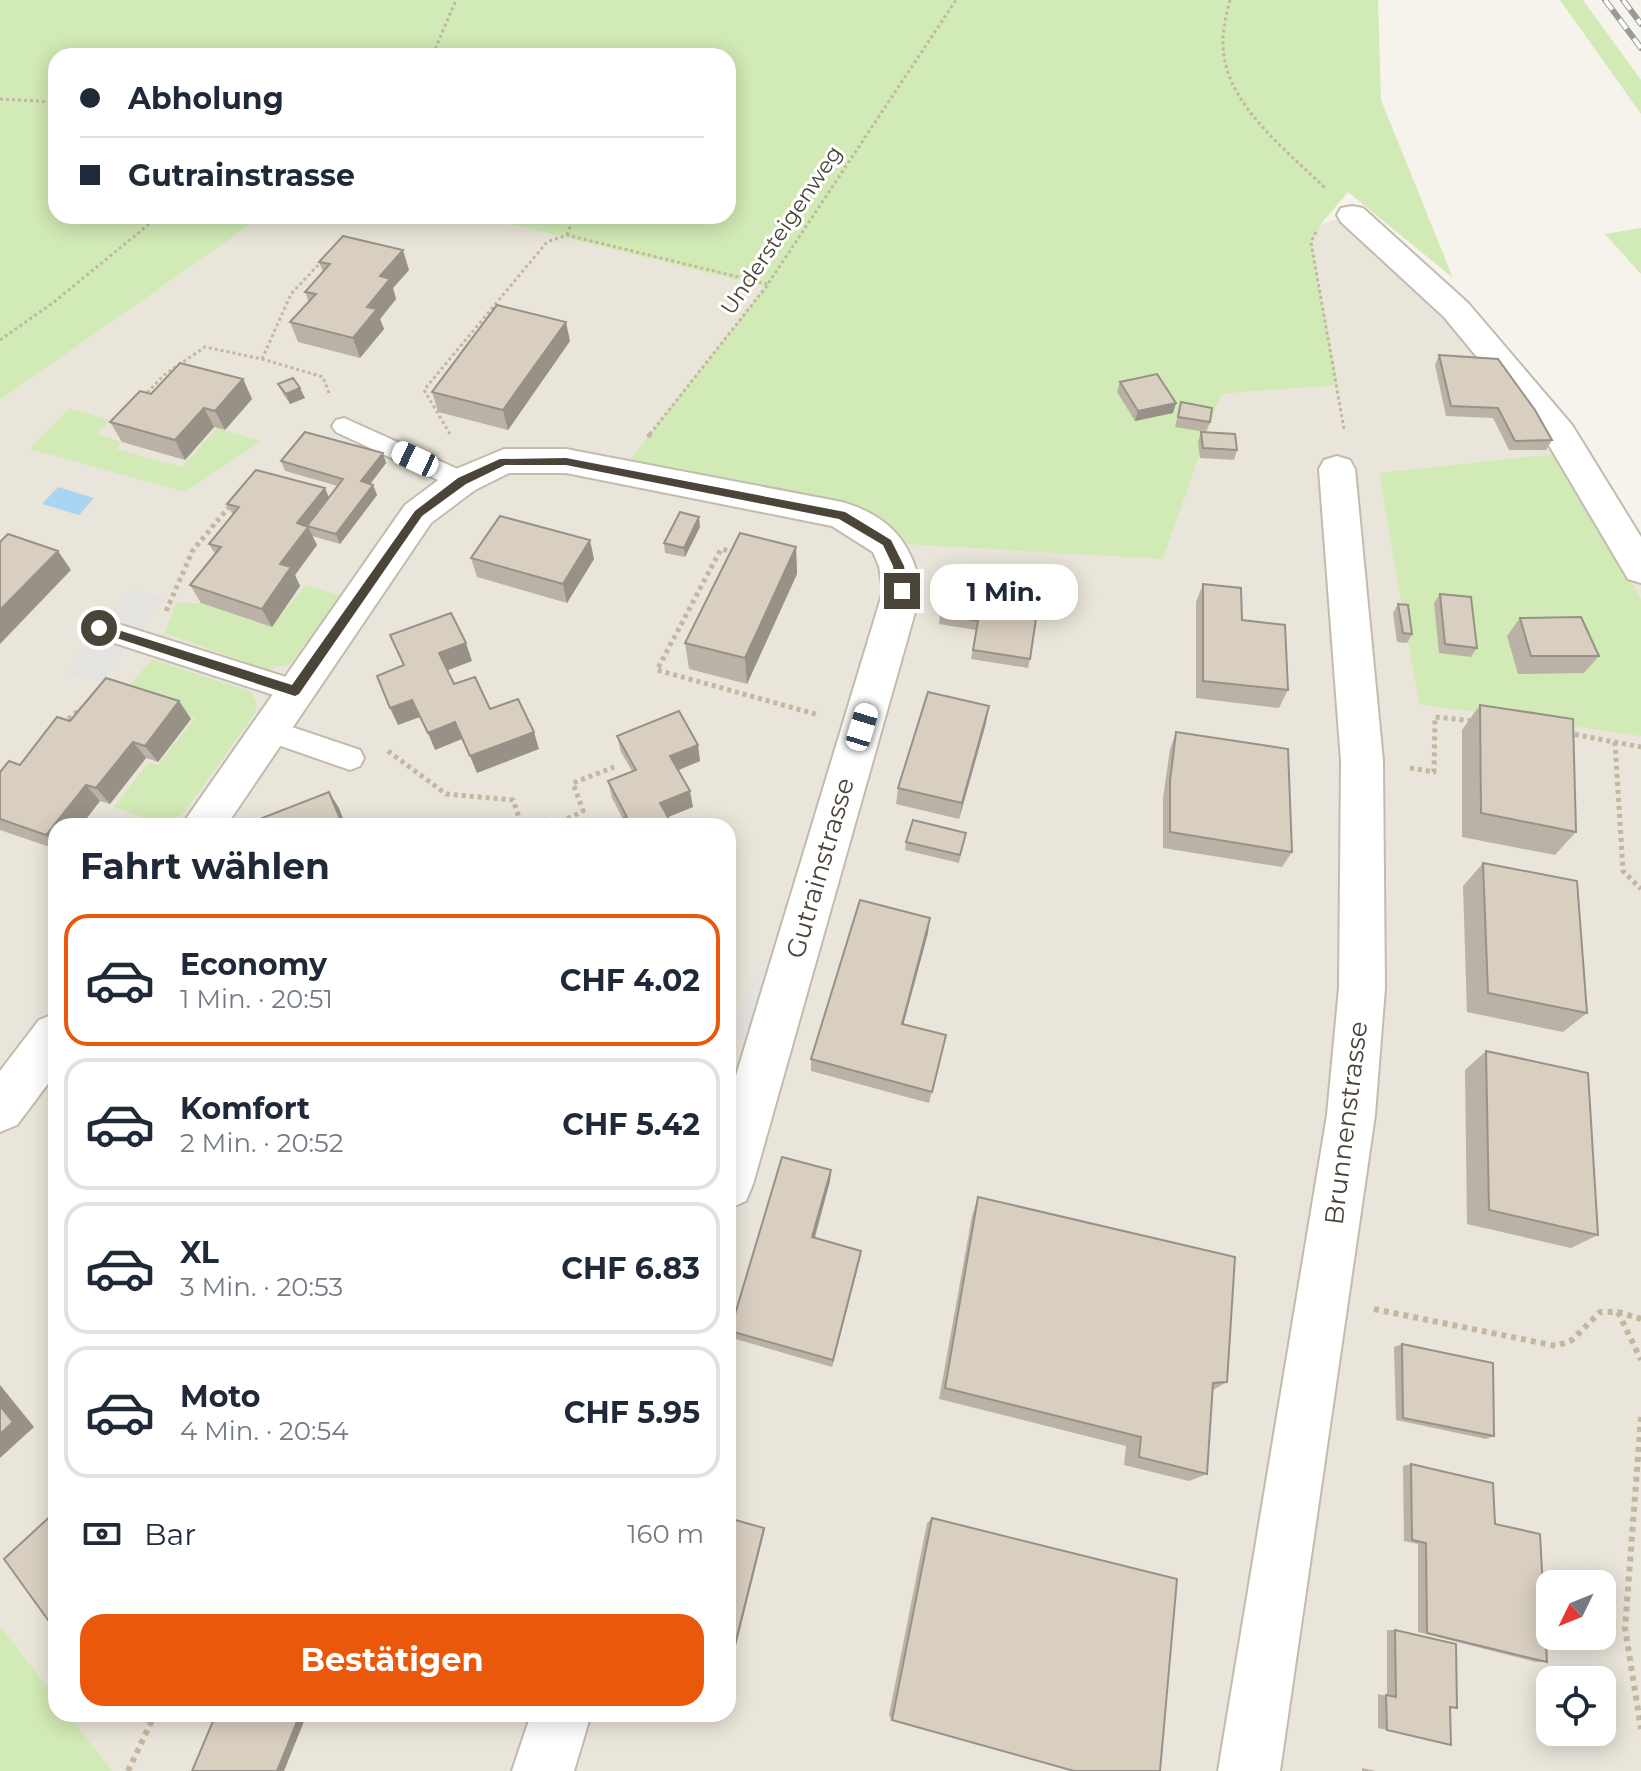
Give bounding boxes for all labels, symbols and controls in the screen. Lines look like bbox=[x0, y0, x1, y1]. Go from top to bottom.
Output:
text: Abholung bbox=[128, 80, 284, 117]
street label: Understeigenweg bbox=[715, 141, 848, 320]
text: Gutrainstrasse bbox=[128, 157, 355, 194]
car bbox=[388, 438, 442, 480]
callout: 1 Min. bbox=[930, 563, 1078, 619]
route end bbox=[884, 573, 920, 609]
text: 1 Min. bbox=[967, 576, 1041, 608]
route start bbox=[81, 610, 117, 646]
car bbox=[844, 701, 880, 753]
street label: Gutrainstrasse bbox=[779, 774, 861, 962]
text: Fahrt wählen bbox=[80, 844, 330, 888]
icon: car bbox=[84, 944, 156, 1016]
text: Economy bbox=[180, 946, 327, 983]
text: CHF 4.02 bbox=[560, 962, 700, 999]
text: 1 Min. · 20:51 bbox=[180, 983, 333, 1015]
street label: Brunnenstrasse bbox=[1318, 1019, 1374, 1227]
icon: car bbox=[84, 1088, 156, 1160]
text: Komfort bbox=[180, 1090, 310, 1127]
text: CHF 5.42 bbox=[562, 1106, 700, 1143]
text: 2 Min. · 20:52 bbox=[180, 1127, 343, 1159]
icon: car bbox=[84, 1232, 156, 1304]
text: XL bbox=[180, 1234, 219, 1271]
text: CHF 6.83 bbox=[561, 1250, 700, 1287]
text: 3 Min. · 20:53 bbox=[180, 1271, 343, 1303]
icon: car bbox=[84, 1376, 156, 1448]
text: Moto bbox=[180, 1378, 261, 1415]
text: CHF 5.95 bbox=[564, 1394, 700, 1431]
text: 4 Min. · 20:54 bbox=[180, 1415, 348, 1447]
icon: cash bbox=[80, 1512, 124, 1556]
text: Bar bbox=[144, 1516, 196, 1553]
text: 160 m bbox=[627, 1518, 704, 1550]
north arrow bbox=[1536, 1570, 1616, 1650]
map controls bbox=[1536, 1570, 1616, 1746]
button: Bestätigen bbox=[80, 1614, 704, 1706]
button: locate bbox=[1536, 1666, 1616, 1746]

